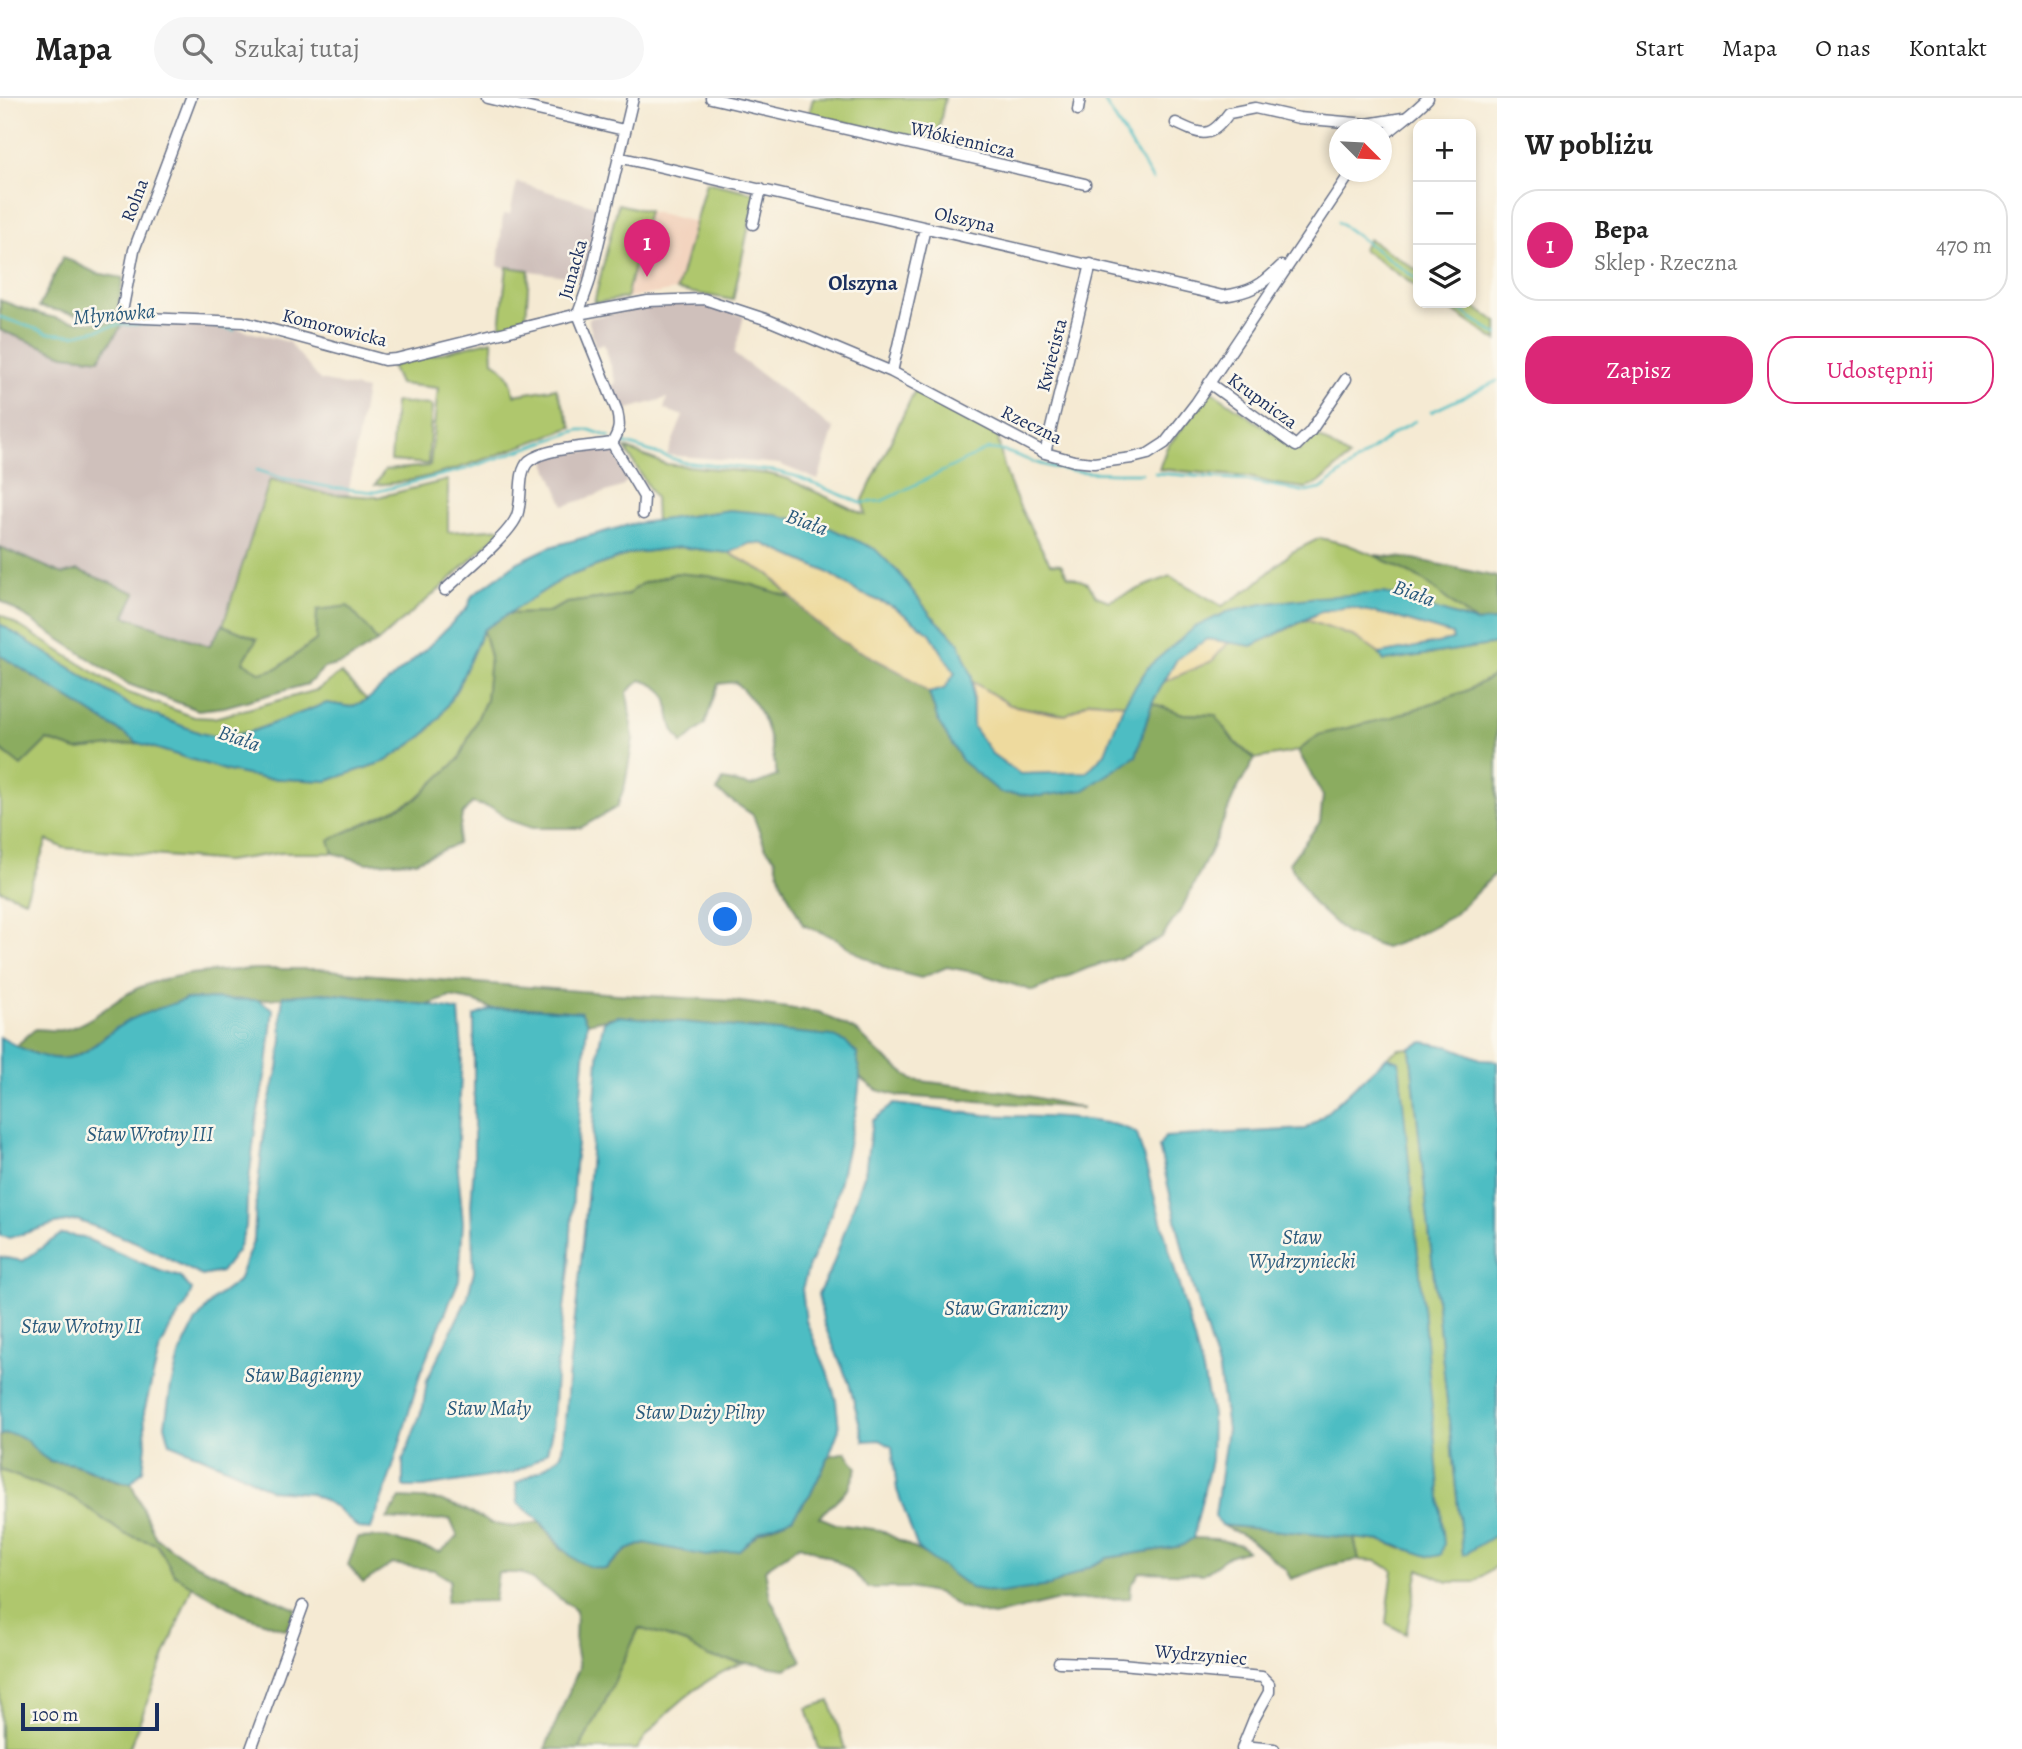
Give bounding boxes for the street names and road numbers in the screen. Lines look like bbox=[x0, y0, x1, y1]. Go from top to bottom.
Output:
street label: Włókiennicza bbox=[907, 115, 1018, 165]
street label: Rolna bbox=[115, 175, 155, 226]
street label: Olszyna bbox=[932, 200, 998, 240]
street label: Junacka bbox=[552, 236, 594, 302]
street label: Komorowicka bbox=[280, 302, 390, 354]
street label: Kwiecista bbox=[1030, 316, 1074, 395]
street label: Krupnicza bbox=[1222, 367, 1303, 435]
street label: Rzeczna bbox=[997, 399, 1067, 451]
street label: Wydrzyniec bbox=[1153, 1638, 1248, 1672]

